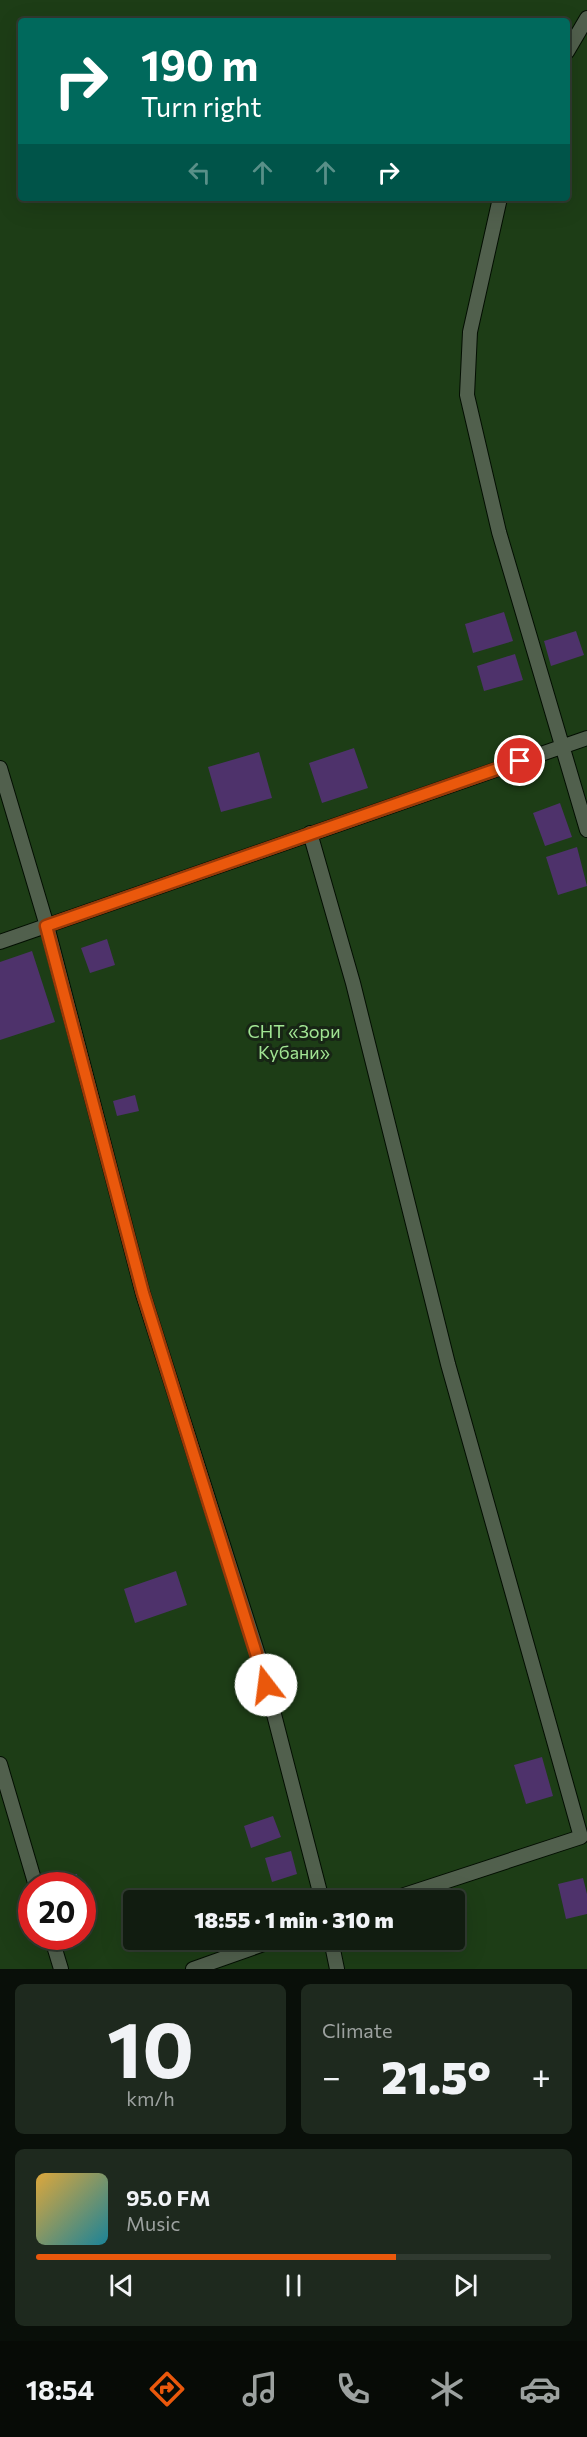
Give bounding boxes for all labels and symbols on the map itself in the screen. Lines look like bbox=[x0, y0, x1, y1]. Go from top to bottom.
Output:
pin bbox=[494, 735, 545, 786]
park label: СНТ «Зори Кубани» bbox=[248, 1020, 340, 1063]
position arrow bbox=[234, 1653, 298, 1717]
speed limit sign: 20 bbox=[18, 1872, 96, 1950]

